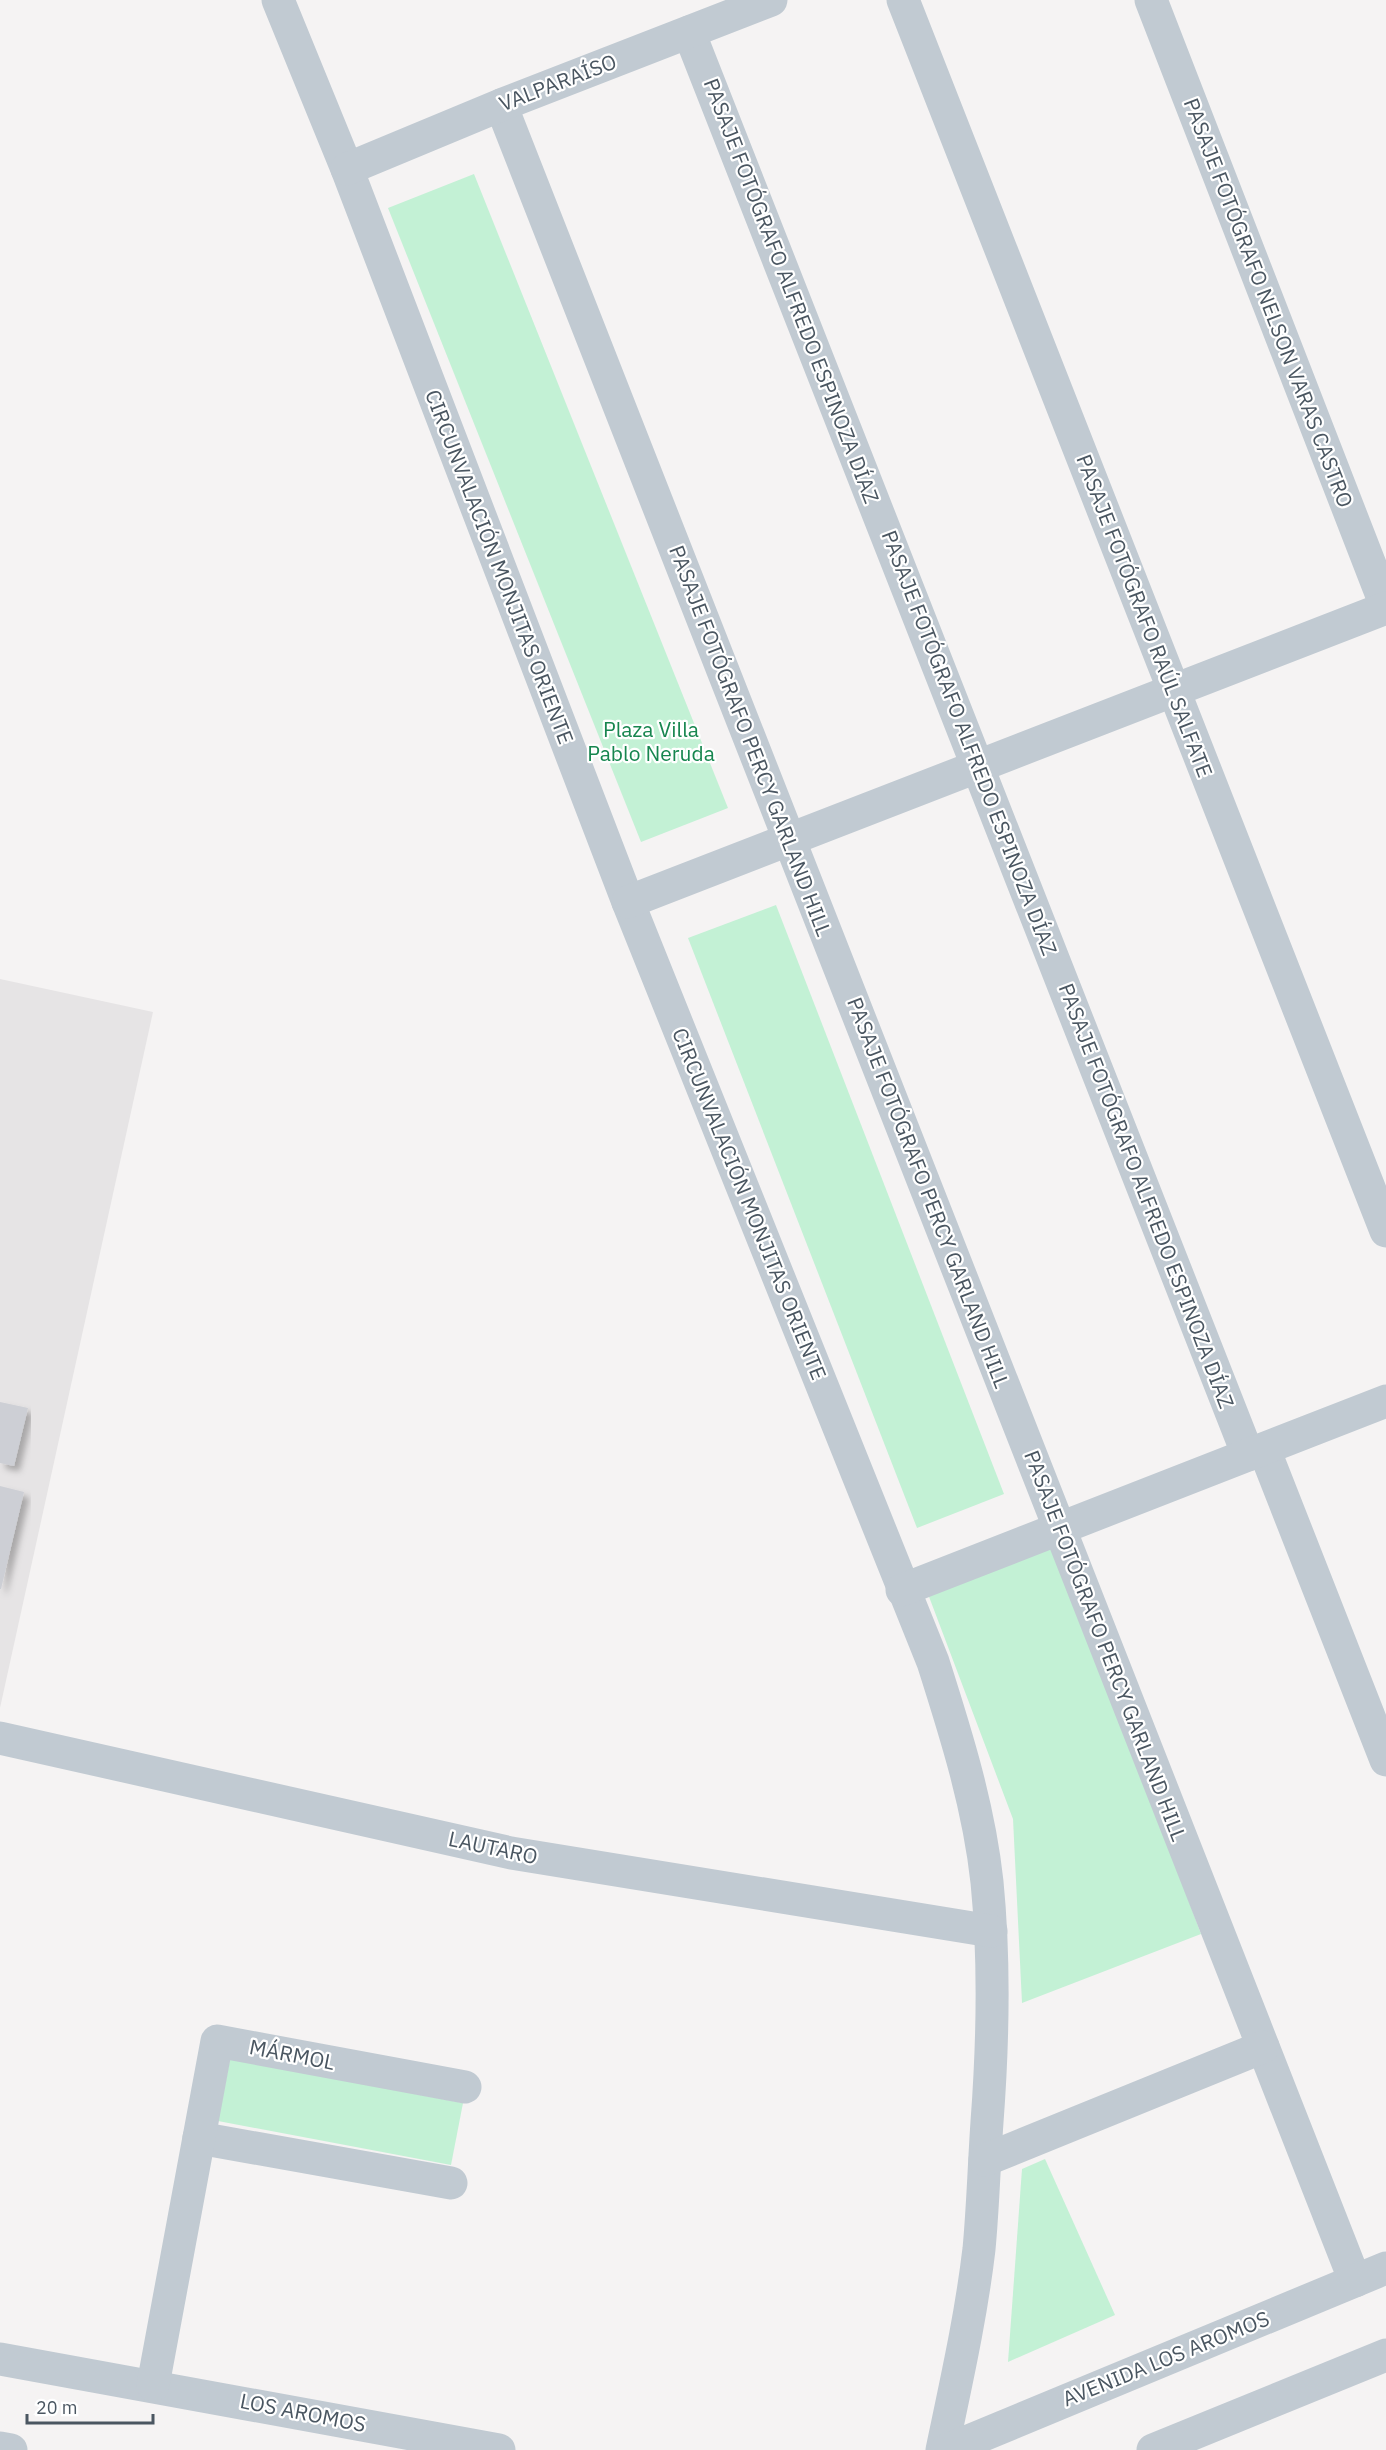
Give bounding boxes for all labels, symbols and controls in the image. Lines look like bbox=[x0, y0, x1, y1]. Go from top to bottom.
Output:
street label: VALPARAÍSO bbox=[495, 47, 620, 117]
street label: PASAJE FOTÓGRAFO ALFREDO ESPINOZA DÍAZ bbox=[698, 74, 886, 507]
street label: PASAJE FOTÓGRAFO NELSON VARAS CASTRO bbox=[1178, 94, 1360, 511]
street label: CIRCUNVALACIÓN MONJITAS ORIENTE bbox=[419, 385, 581, 748]
street label: PASAJE FOTÓGRAFO RAÚL SALFATE bbox=[1070, 450, 1220, 781]
street label: PASAJE FOTÓGRAFO ALFREDO ESPINOZA DÍAZ bbox=[876, 526, 1064, 959]
street label: PASAJE FOTÓGRAFO PERCY GARLAND HILL bbox=[663, 541, 839, 940]
park label: Plaza Villa Pablo Neruda bbox=[587, 715, 715, 767]
street label: PASAJE FOTÓGRAFO ALFREDO ESPINOZA DÍAZ bbox=[1053, 979, 1241, 1412]
street label: PASAJE FOTÓGRAFO PERCY GARLAND HILL bbox=[841, 993, 1017, 1392]
street label: CIRCUNVALACIÓN MONJITAS ORIENTE bbox=[666, 1023, 834, 1384]
street label: PASAJE FOTÓGRAFO PERCY GARLAND HILL bbox=[1018, 1446, 1194, 1845]
street label: LAUTARO bbox=[446, 1824, 540, 1870]
street label: MÁRMOL bbox=[247, 2032, 337, 2076]
street label: AVENIDA LOS AROMOS bbox=[1058, 2304, 1273, 2412]
street label: LOS AROMOS bbox=[238, 2386, 368, 2438]
scale bar bbox=[27, 2387, 153, 2425]
text: 20 m bbox=[36, 2396, 78, 2419]

